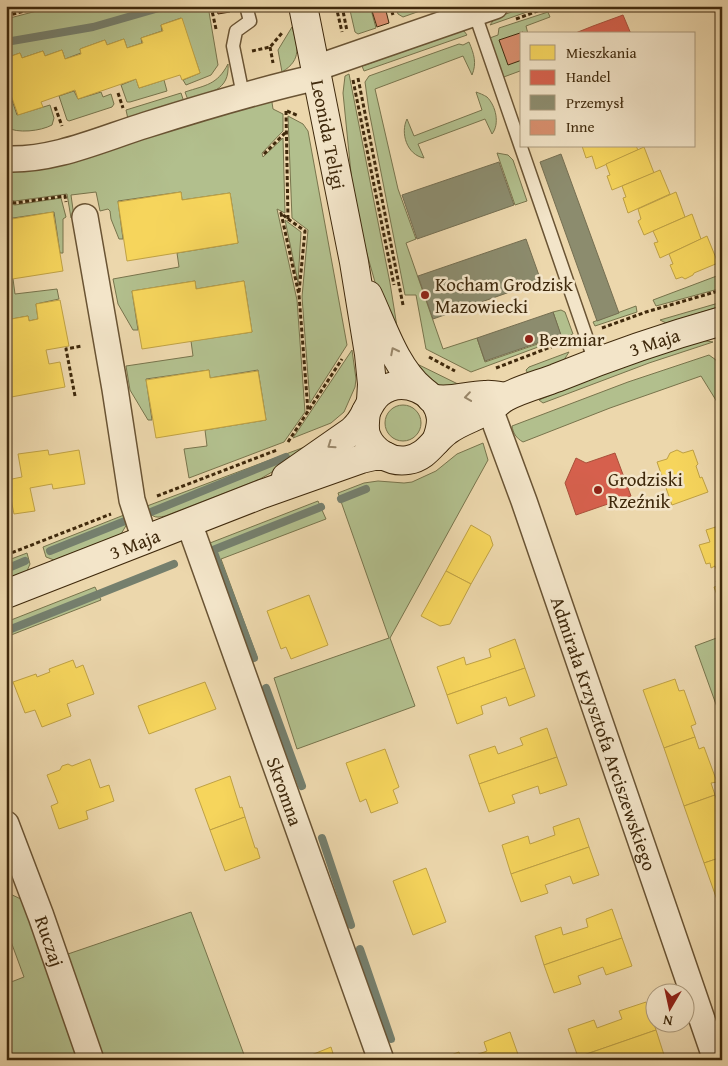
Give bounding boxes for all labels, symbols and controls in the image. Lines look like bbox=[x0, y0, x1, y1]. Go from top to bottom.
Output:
legend bbox=[520, 32, 696, 148]
text: Mieszkania bbox=[566, 42, 637, 63]
text: Handel bbox=[566, 66, 611, 87]
street label: Leonida Teligi bbox=[304, 77, 353, 192]
text: Przemysł bbox=[566, 92, 625, 113]
text: Inne bbox=[566, 116, 595, 137]
place label: Kocham Grodzisk Mazowiecki bbox=[435, 270, 573, 320]
marker: Kocham Grodzisk Mazowiecki bbox=[419, 289, 431, 301]
street label: 3 Maja bbox=[625, 320, 683, 363]
place label: Bezmiar bbox=[539, 325, 605, 353]
marker: Bezmiar bbox=[523, 333, 535, 345]
one-way arrow bbox=[390, 347, 400, 356]
one-way arrow bbox=[464, 391, 472, 402]
one-way arrow bbox=[327, 439, 337, 448]
place label: Grodziski Rzeźnik bbox=[608, 465, 683, 515]
marker: Grodziski Rzeźnik bbox=[592, 484, 604, 496]
street label: 3 Maja bbox=[105, 521, 164, 566]
street label: Admirała Krzysztofa Arciszewskiego bbox=[544, 593, 664, 874]
street label: Skromna bbox=[260, 753, 310, 830]
street label: Ruczaj bbox=[28, 912, 71, 970]
north arrow bbox=[646, 984, 696, 1034]
text: N bbox=[661, 1010, 674, 1031]

